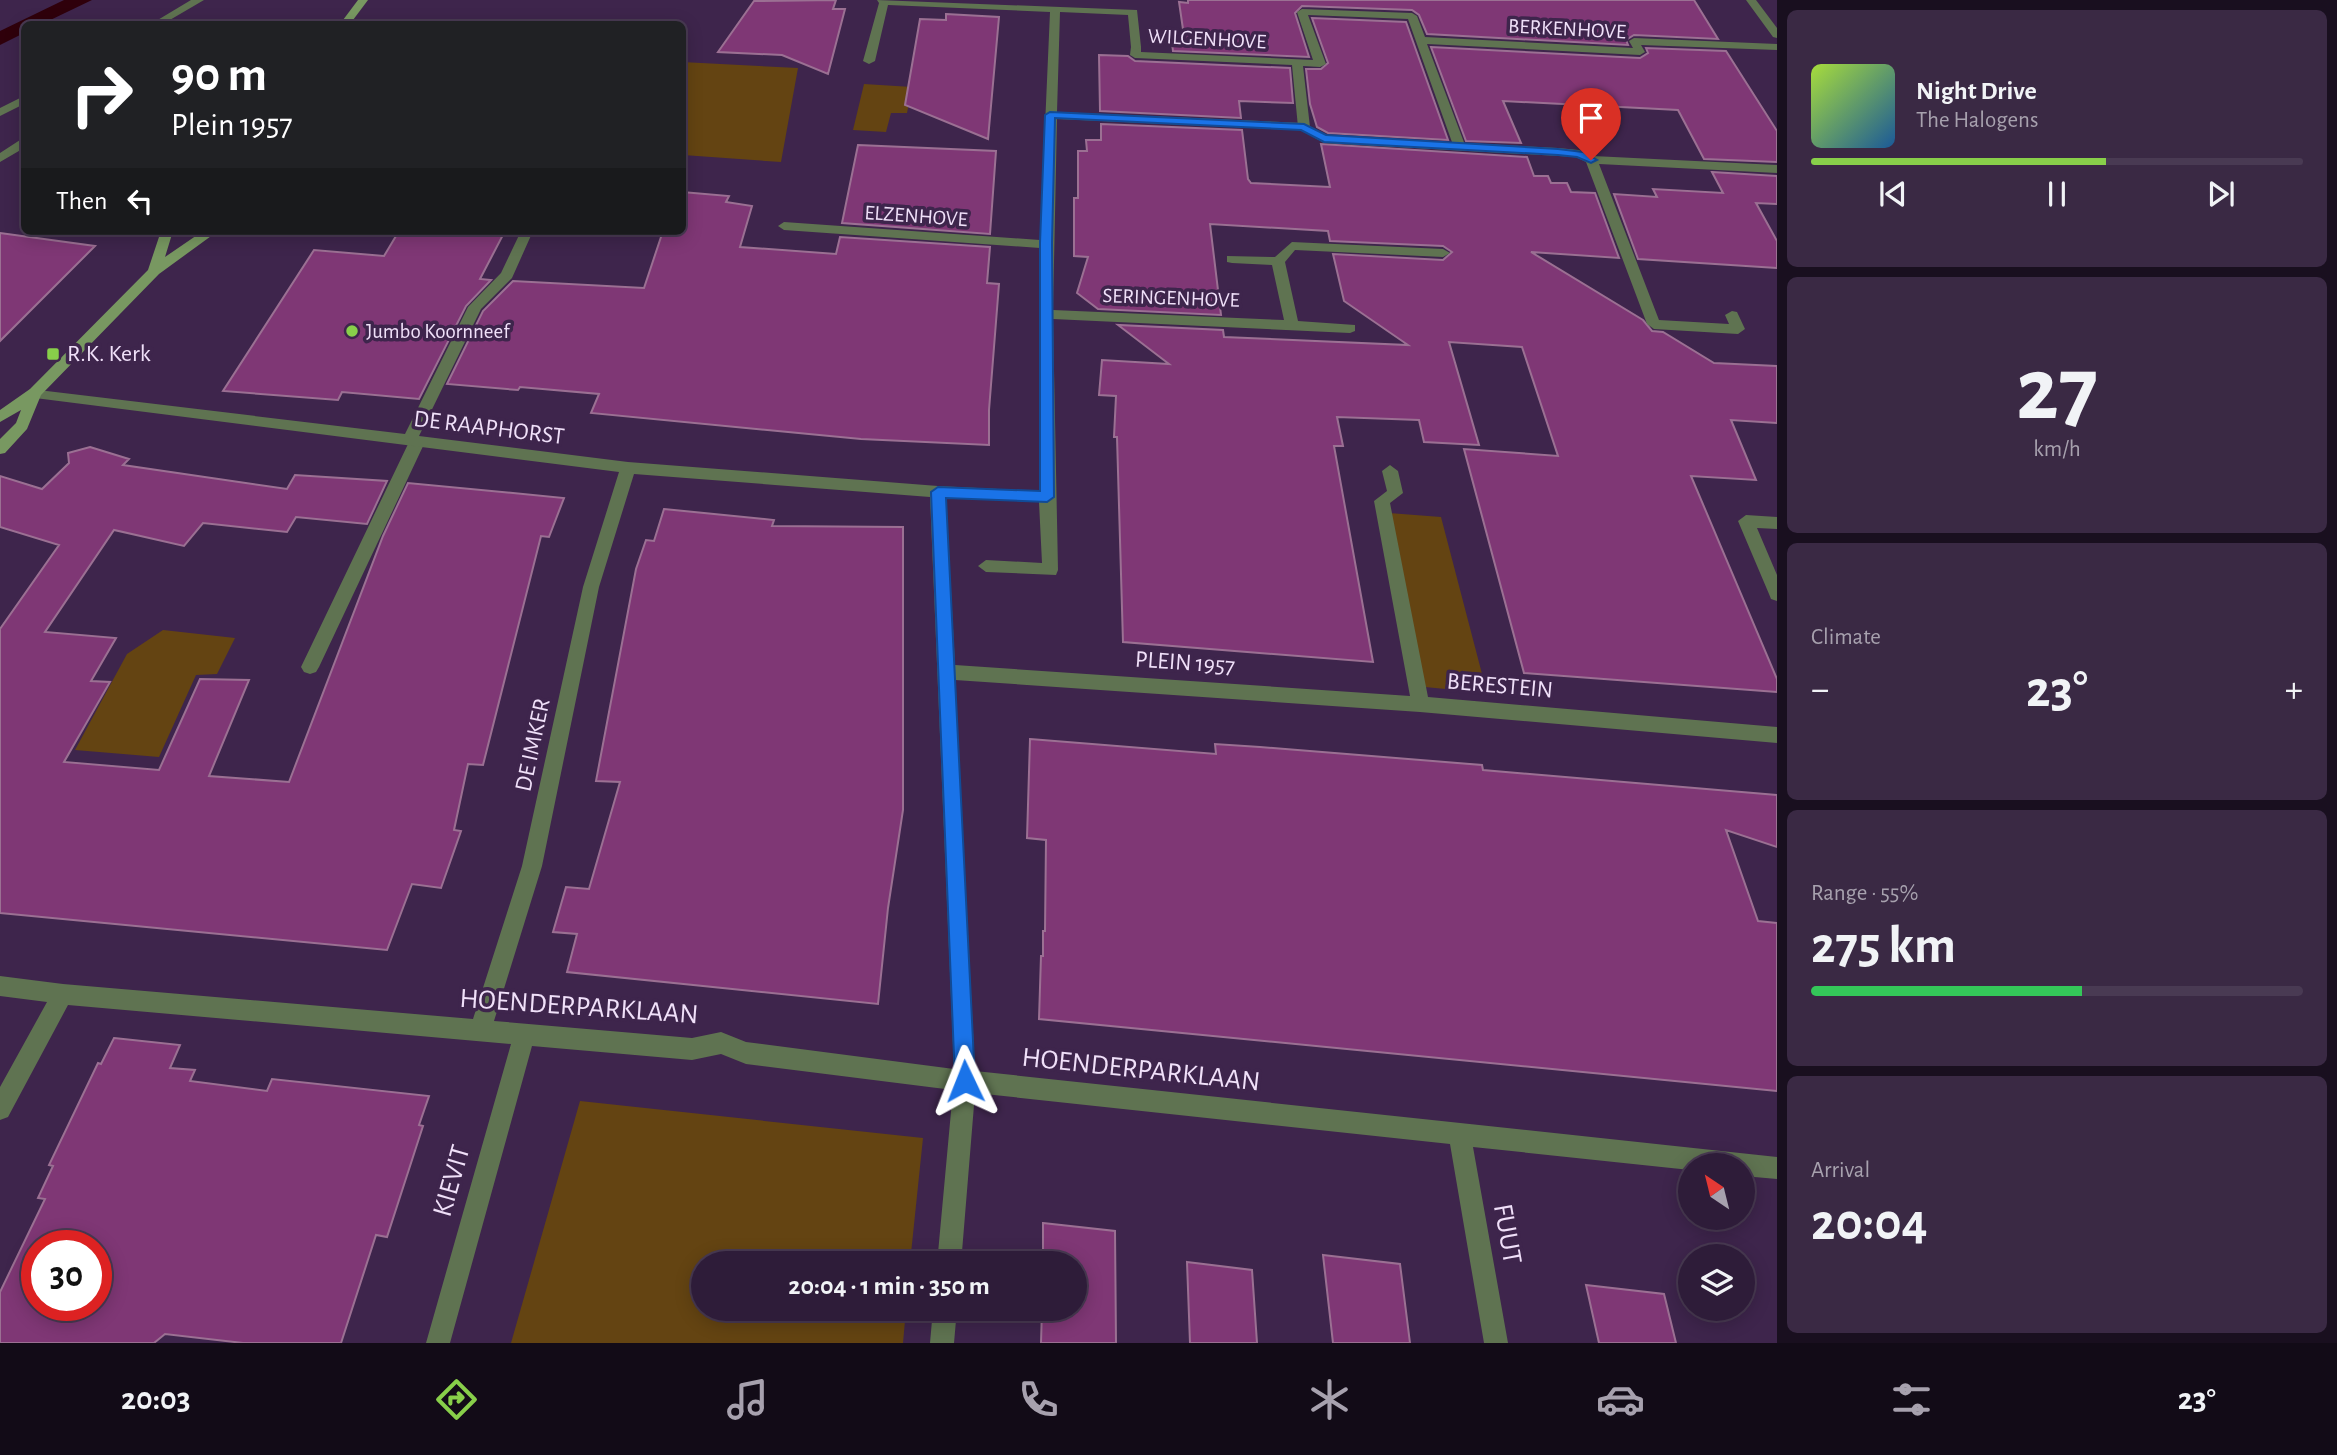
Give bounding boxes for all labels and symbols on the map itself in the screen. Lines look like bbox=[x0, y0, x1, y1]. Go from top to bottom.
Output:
street label: BERKENHOVE bbox=[1508, 15, 1626, 43]
street label: WILGENHOVE bbox=[1147, 25, 1267, 53]
pin bbox=[1561, 88, 1621, 160]
street label: ELZENHOVE bbox=[864, 202, 968, 230]
street label: SERINGENHOVE bbox=[1102, 285, 1240, 311]
place label: Jumbo Koornneef bbox=[366, 321, 511, 342]
marker: Jumbo Koornneef bbox=[344, 323, 360, 339]
place label: R.K. Kerk bbox=[67, 342, 151, 366]
marker: R.K. Kerk bbox=[45, 346, 61, 362]
street label: DE RAAPHORST bbox=[412, 407, 566, 449]
street label: PLEIN 1957 bbox=[1134, 648, 1236, 678]
street label: BERESTEIN bbox=[1446, 669, 1554, 703]
street label: DE IMKER bbox=[511, 696, 555, 794]
street label: HOENDERPARKLAAN bbox=[459, 985, 699, 1029]
position arrow bbox=[928, 1044, 1002, 1118]
street label: HOENDERPARKLAAN bbox=[1020, 1044, 1262, 1096]
street label: KIEVIT bbox=[428, 1142, 476, 1220]
north arrow bbox=[1678, 1153, 1755, 1230]
street label: FUUT bbox=[1488, 1202, 1526, 1267]
speed limit sign: 30 bbox=[21, 1230, 112, 1321]

